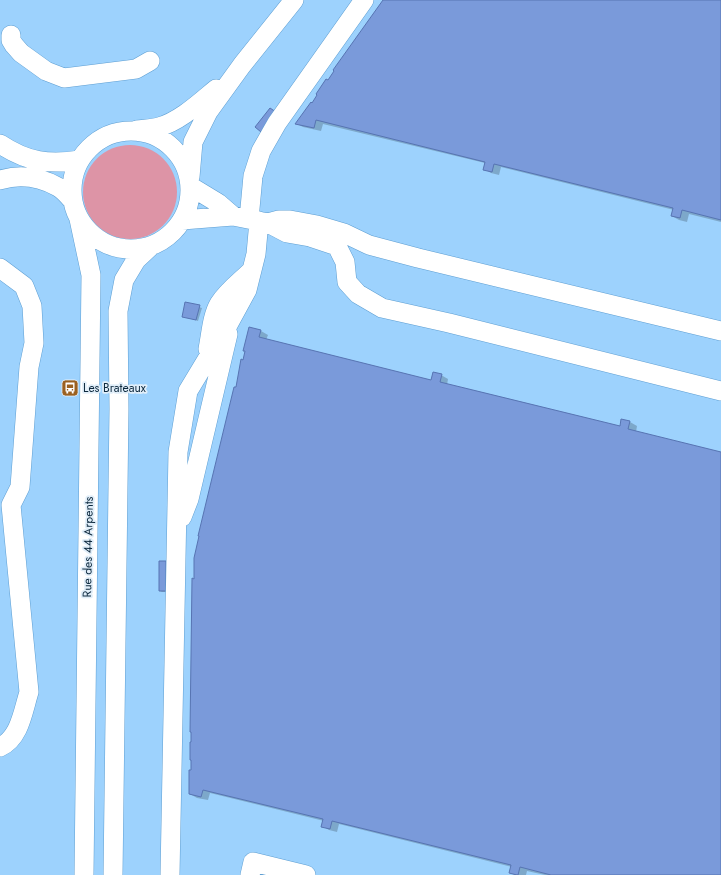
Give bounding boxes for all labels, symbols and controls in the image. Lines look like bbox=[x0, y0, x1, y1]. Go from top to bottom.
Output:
bus stop icon: Les Brateaux bbox=[60, 378, 80, 398]
place label: Les Brateaux bbox=[83, 379, 147, 397]
street label: Rue des 44 Arpents bbox=[78, 496, 98, 598]

